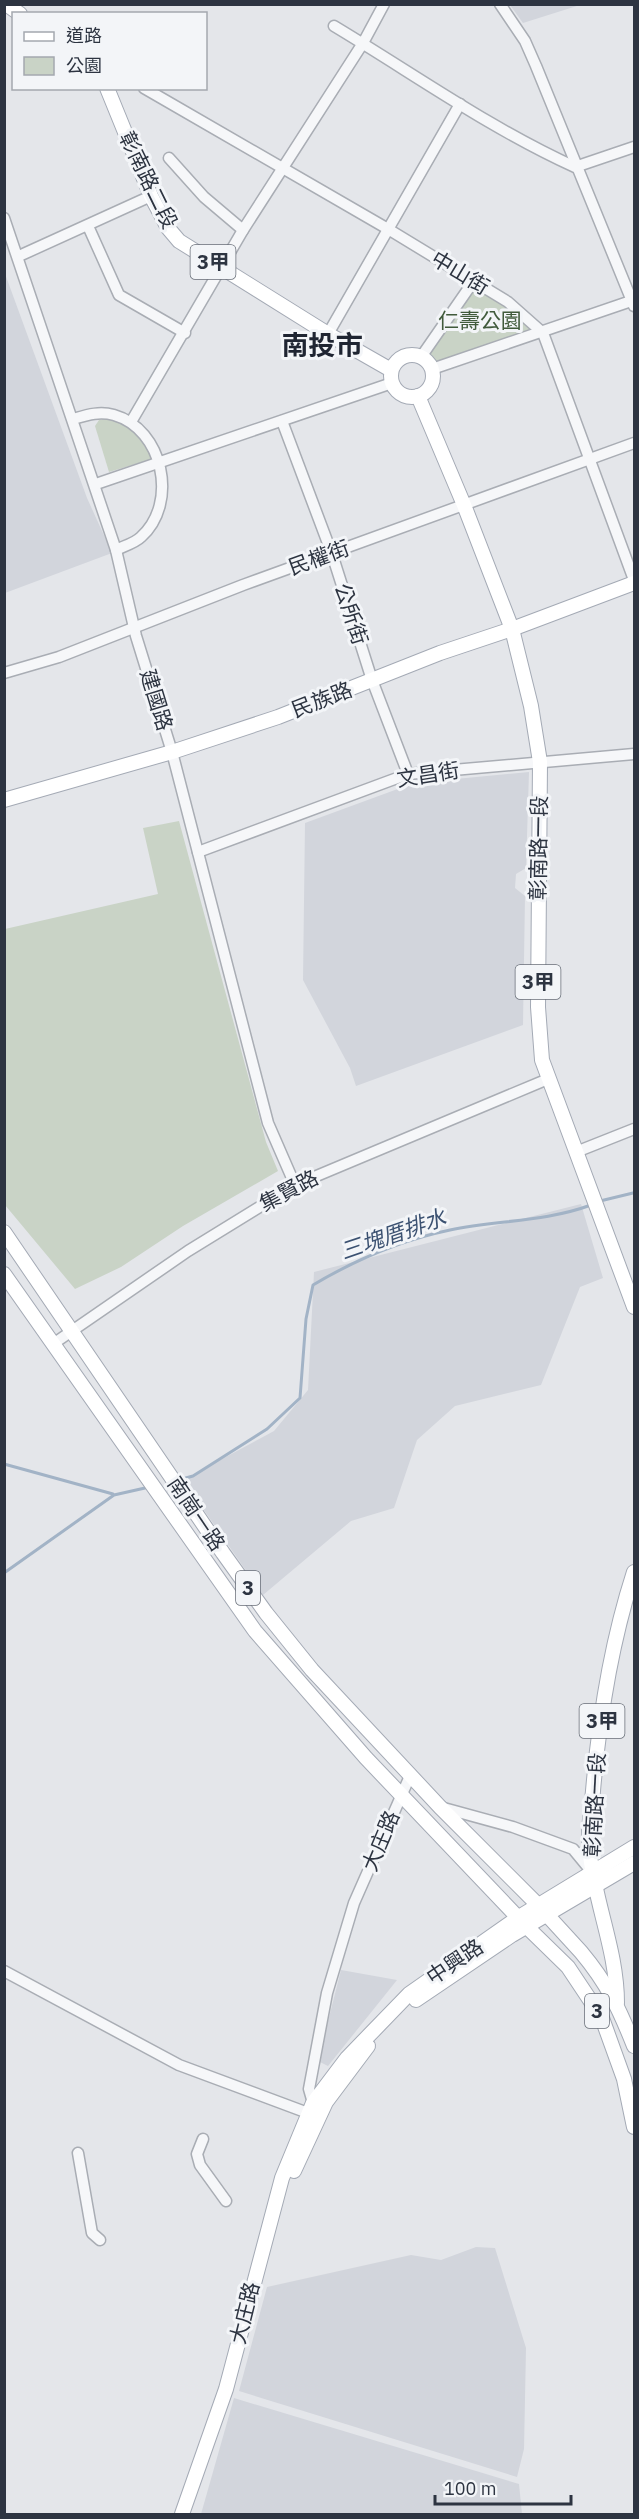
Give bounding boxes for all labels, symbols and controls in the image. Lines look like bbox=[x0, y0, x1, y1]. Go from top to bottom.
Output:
legend bbox=[12, 12, 207, 90]
text: 道路 bbox=[66, 24, 102, 47]
text: 公園 bbox=[66, 54, 102, 77]
street label: 彰南路二段 bbox=[113, 126, 184, 233]
street label: 中山街 bbox=[426, 244, 495, 300]
road number: 3甲 bbox=[190, 245, 236, 279]
park label: 仁壽公園 bbox=[438, 306, 522, 334]
district label: 南投市 bbox=[282, 327, 363, 362]
street label: 民權街 bbox=[284, 533, 353, 581]
street label: 公所街 bbox=[329, 579, 375, 648]
street label: 建國路 bbox=[134, 665, 180, 734]
street label: 民族路 bbox=[287, 675, 356, 723]
street label: 文昌街 bbox=[395, 755, 461, 793]
street label: 彰南路一段 bbox=[523, 795, 553, 901]
road number: 3甲 bbox=[516, 965, 560, 999]
street label: 集賢路 bbox=[254, 1163, 323, 1217]
water label: 三塊厝排水 bbox=[336, 1202, 450, 1265]
street label: 南崗一路 bbox=[162, 1471, 232, 1556]
road number: 3 bbox=[236, 1571, 260, 1605]
road number: 3甲 bbox=[580, 1704, 624, 1738]
street label: 彰南路一段 bbox=[577, 1752, 611, 1858]
street label: 大庄路 bbox=[355, 1806, 405, 1875]
street label: 中興路 bbox=[420, 1932, 488, 1990]
road number: 3 bbox=[585, 1994, 609, 2028]
street label: 大庄路 bbox=[223, 2279, 265, 2347]
scale bar bbox=[435, 2468, 572, 2506]
text: 100 m bbox=[444, 2477, 496, 2500]

